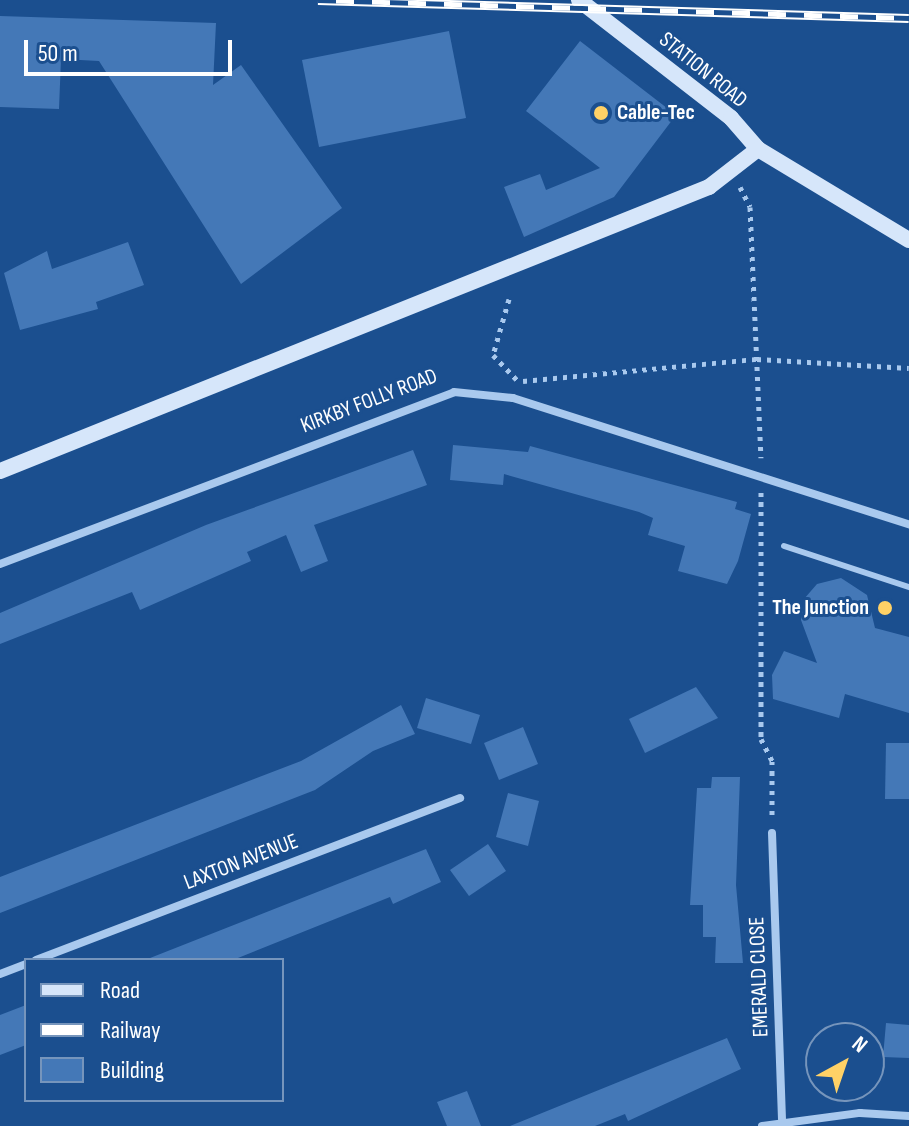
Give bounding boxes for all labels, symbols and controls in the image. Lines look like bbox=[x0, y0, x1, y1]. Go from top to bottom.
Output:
scale bar bbox=[28, 24, 236, 74]
street label: STATION ROAD bbox=[654, 26, 752, 114]
text: 50 m bbox=[38, 39, 78, 68]
place label: Cable-Tec bbox=[617, 100, 695, 126]
marker: Cable-Tec bbox=[592, 104, 610, 122]
street label: KIRKBY FOLLY ROAD bbox=[297, 363, 441, 439]
place label: The Junction bbox=[772, 595, 869, 621]
marker: The Junction bbox=[876, 599, 894, 617]
street label: LAXTON AVENUE bbox=[180, 828, 302, 896]
street label: EMERALD CLOSE bbox=[744, 916, 774, 1038]
legend bbox=[24, 958, 284, 1102]
text: Road bbox=[100, 976, 140, 1005]
text: Railway bbox=[100, 1016, 160, 1045]
north arrow bbox=[805, 1022, 885, 1102]
text: N bbox=[846, 1031, 873, 1059]
text: Building bbox=[100, 1056, 164, 1085]

